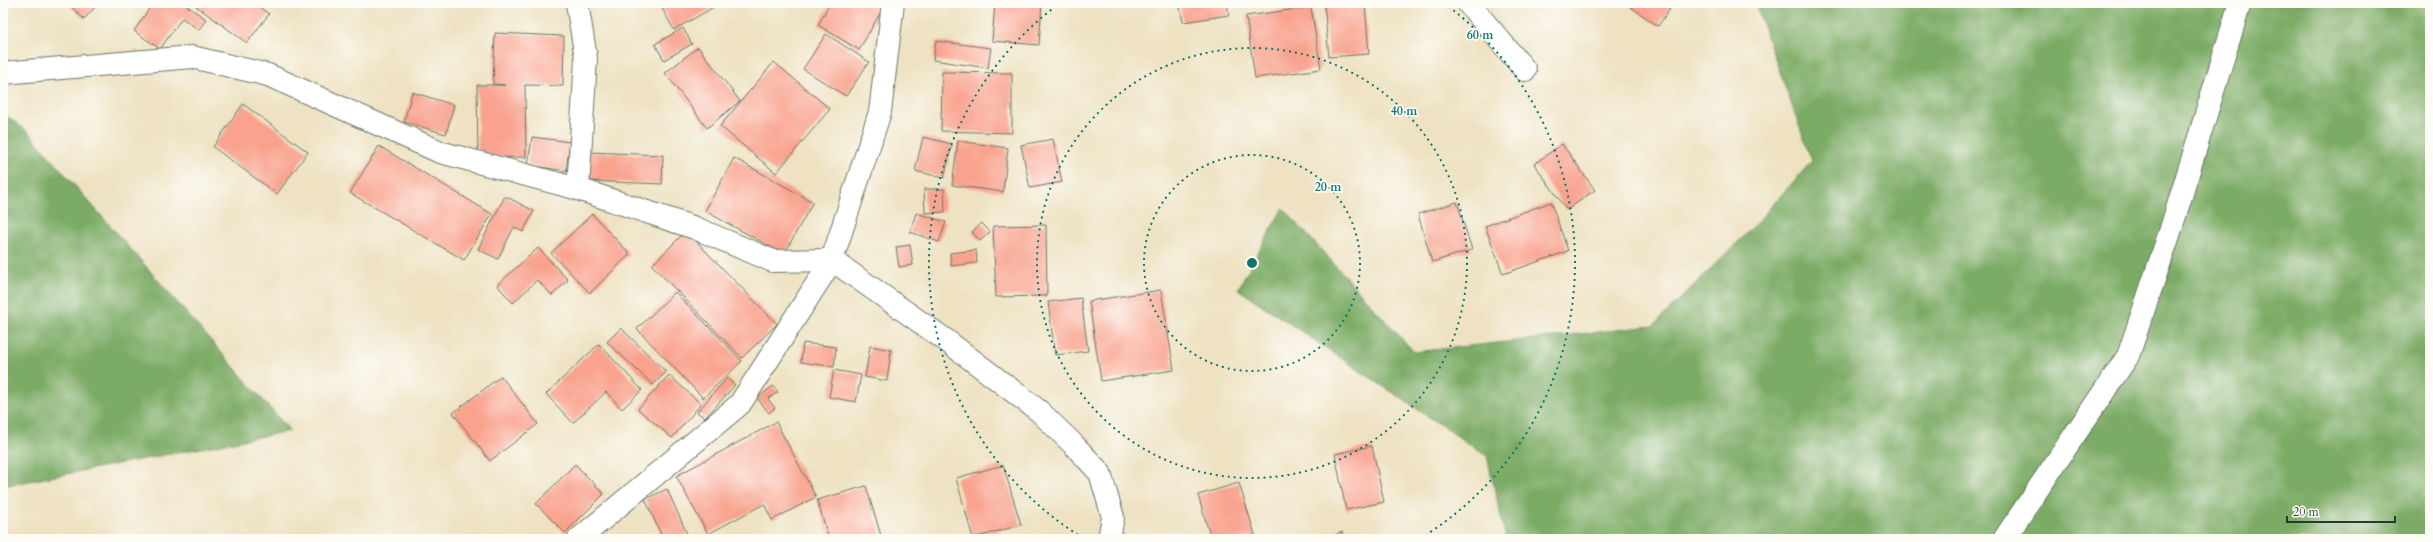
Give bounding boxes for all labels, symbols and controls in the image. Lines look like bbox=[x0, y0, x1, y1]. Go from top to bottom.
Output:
text: 60 m bbox=[1467, 27, 1494, 43]
text: 40 m bbox=[1391, 103, 1418, 119]
text: 20 m bbox=[1315, 179, 1342, 195]
centre of rings bbox=[1245, 256, 1259, 270]
scale bar bbox=[2287, 498, 2395, 524]
text: 20 m bbox=[2293, 504, 2320, 520]

